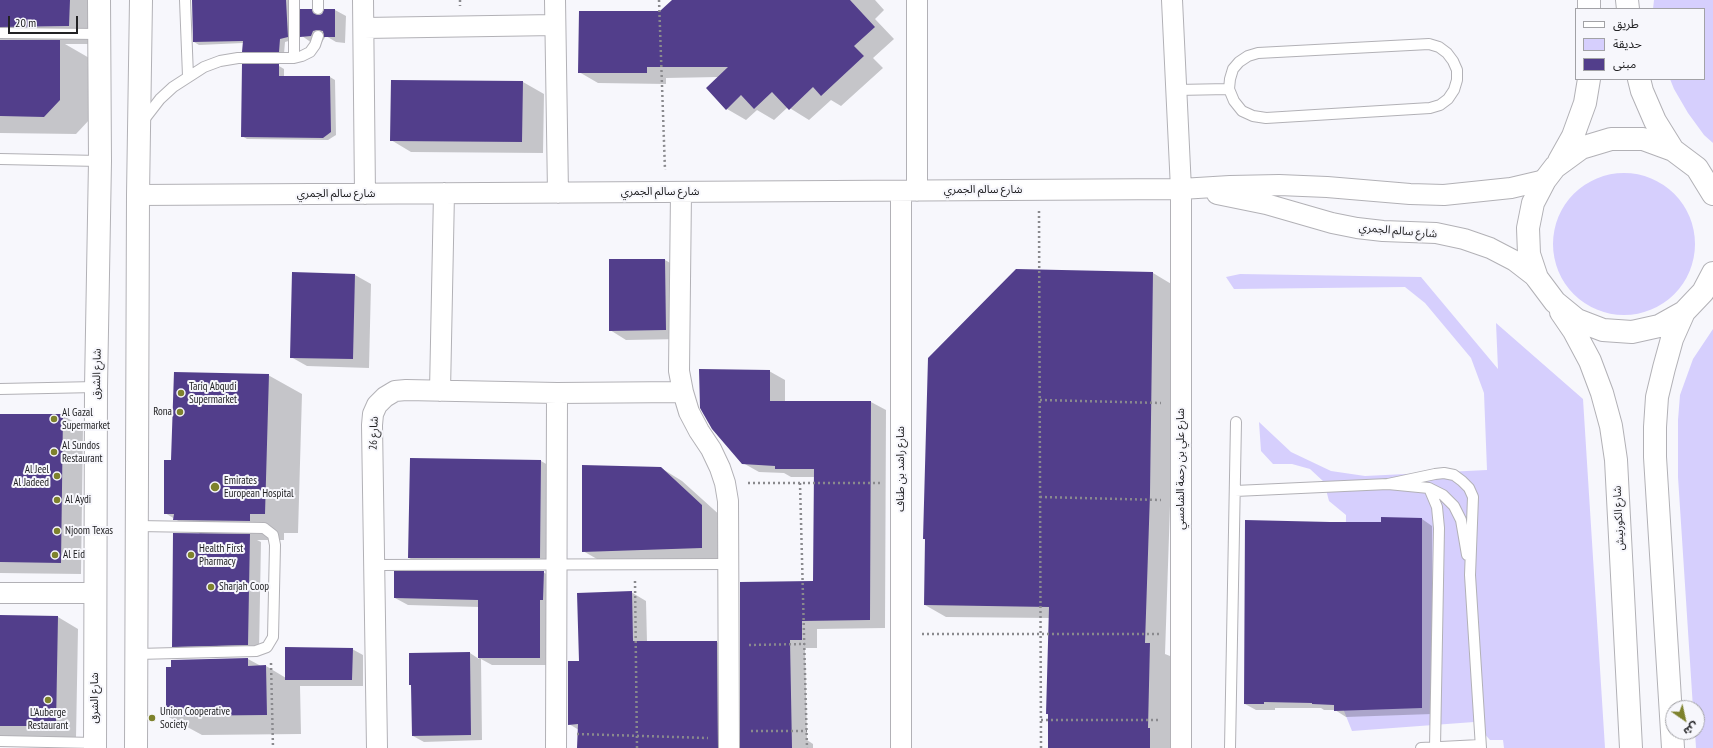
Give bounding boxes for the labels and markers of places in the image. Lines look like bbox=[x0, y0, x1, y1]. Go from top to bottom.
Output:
place label: Tariq Abqudi Supermarket bbox=[189, 380, 237, 406]
marker: Tariq Abqudi Supermarket bbox=[176, 388, 186, 398]
place label: Rona bbox=[153, 405, 172, 419]
place label: Al Gazal Supermarket bbox=[62, 406, 110, 432]
marker: Rona bbox=[175, 407, 185, 417]
marker: Al Gazal Supermarket bbox=[49, 414, 59, 424]
place label: Al Sundos Restaurant bbox=[62, 439, 103, 465]
marker: Al Sundos Restaurant bbox=[49, 447, 59, 457]
place label: Al Jeel Al Jadeed bbox=[13, 463, 49, 489]
marker: Al Jeel Al Jadeed bbox=[52, 471, 62, 481]
place label: Emirates European Hospital bbox=[224, 474, 294, 500]
marker: Emirates European Hospital bbox=[209, 481, 221, 493]
place label: Al Aydi bbox=[65, 493, 91, 507]
marker: Al Aydi bbox=[52, 495, 62, 505]
place label: Njoom Texas bbox=[65, 524, 113, 538]
marker: Njoom Texas bbox=[52, 526, 62, 536]
place label: Health First Pharmacy bbox=[199, 542, 243, 568]
place label: Al Eid bbox=[63, 548, 85, 562]
marker: Al Eid bbox=[50, 550, 60, 560]
marker: Health First Pharmacy bbox=[186, 550, 196, 560]
place label: Sharjah Coop bbox=[219, 580, 269, 594]
marker: Sharjah Coop bbox=[206, 582, 216, 592]
marker: L'Auberge Restaurant bbox=[43, 695, 53, 705]
place label: Union Cooperative Society bbox=[160, 705, 230, 731]
place label: L'Auberge Restaurant bbox=[28, 706, 68, 732]
marker: Union Cooperative Society bbox=[147, 713, 157, 723]

